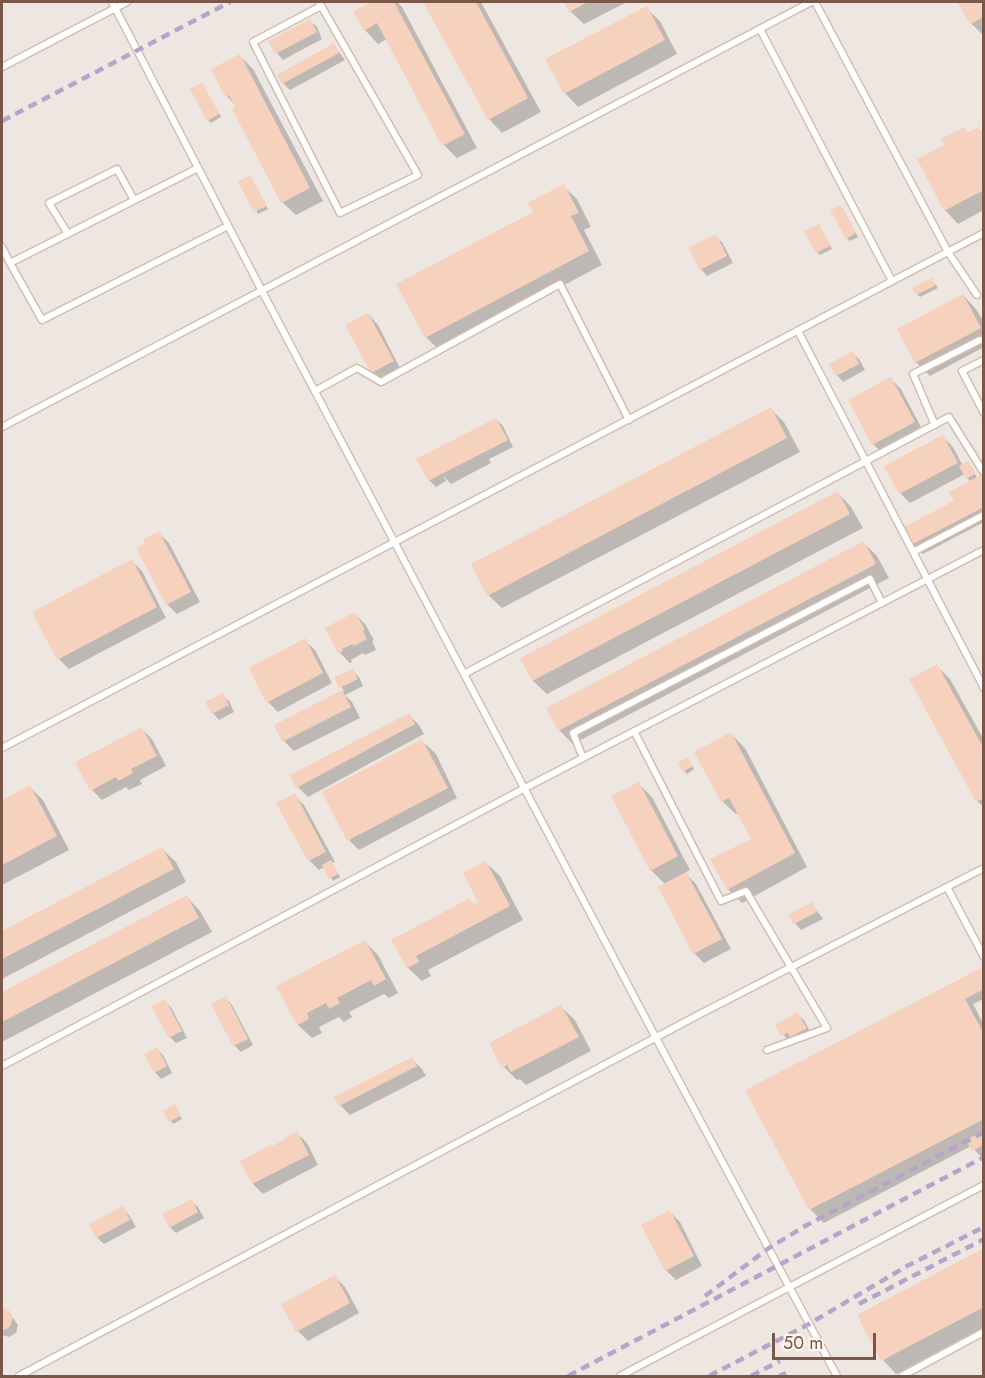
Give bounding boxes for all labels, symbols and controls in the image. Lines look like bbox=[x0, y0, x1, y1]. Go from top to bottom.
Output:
scale bar bbox=[775, 1321, 878, 1359]
text: 50 m bbox=[783, 1330, 823, 1356]

